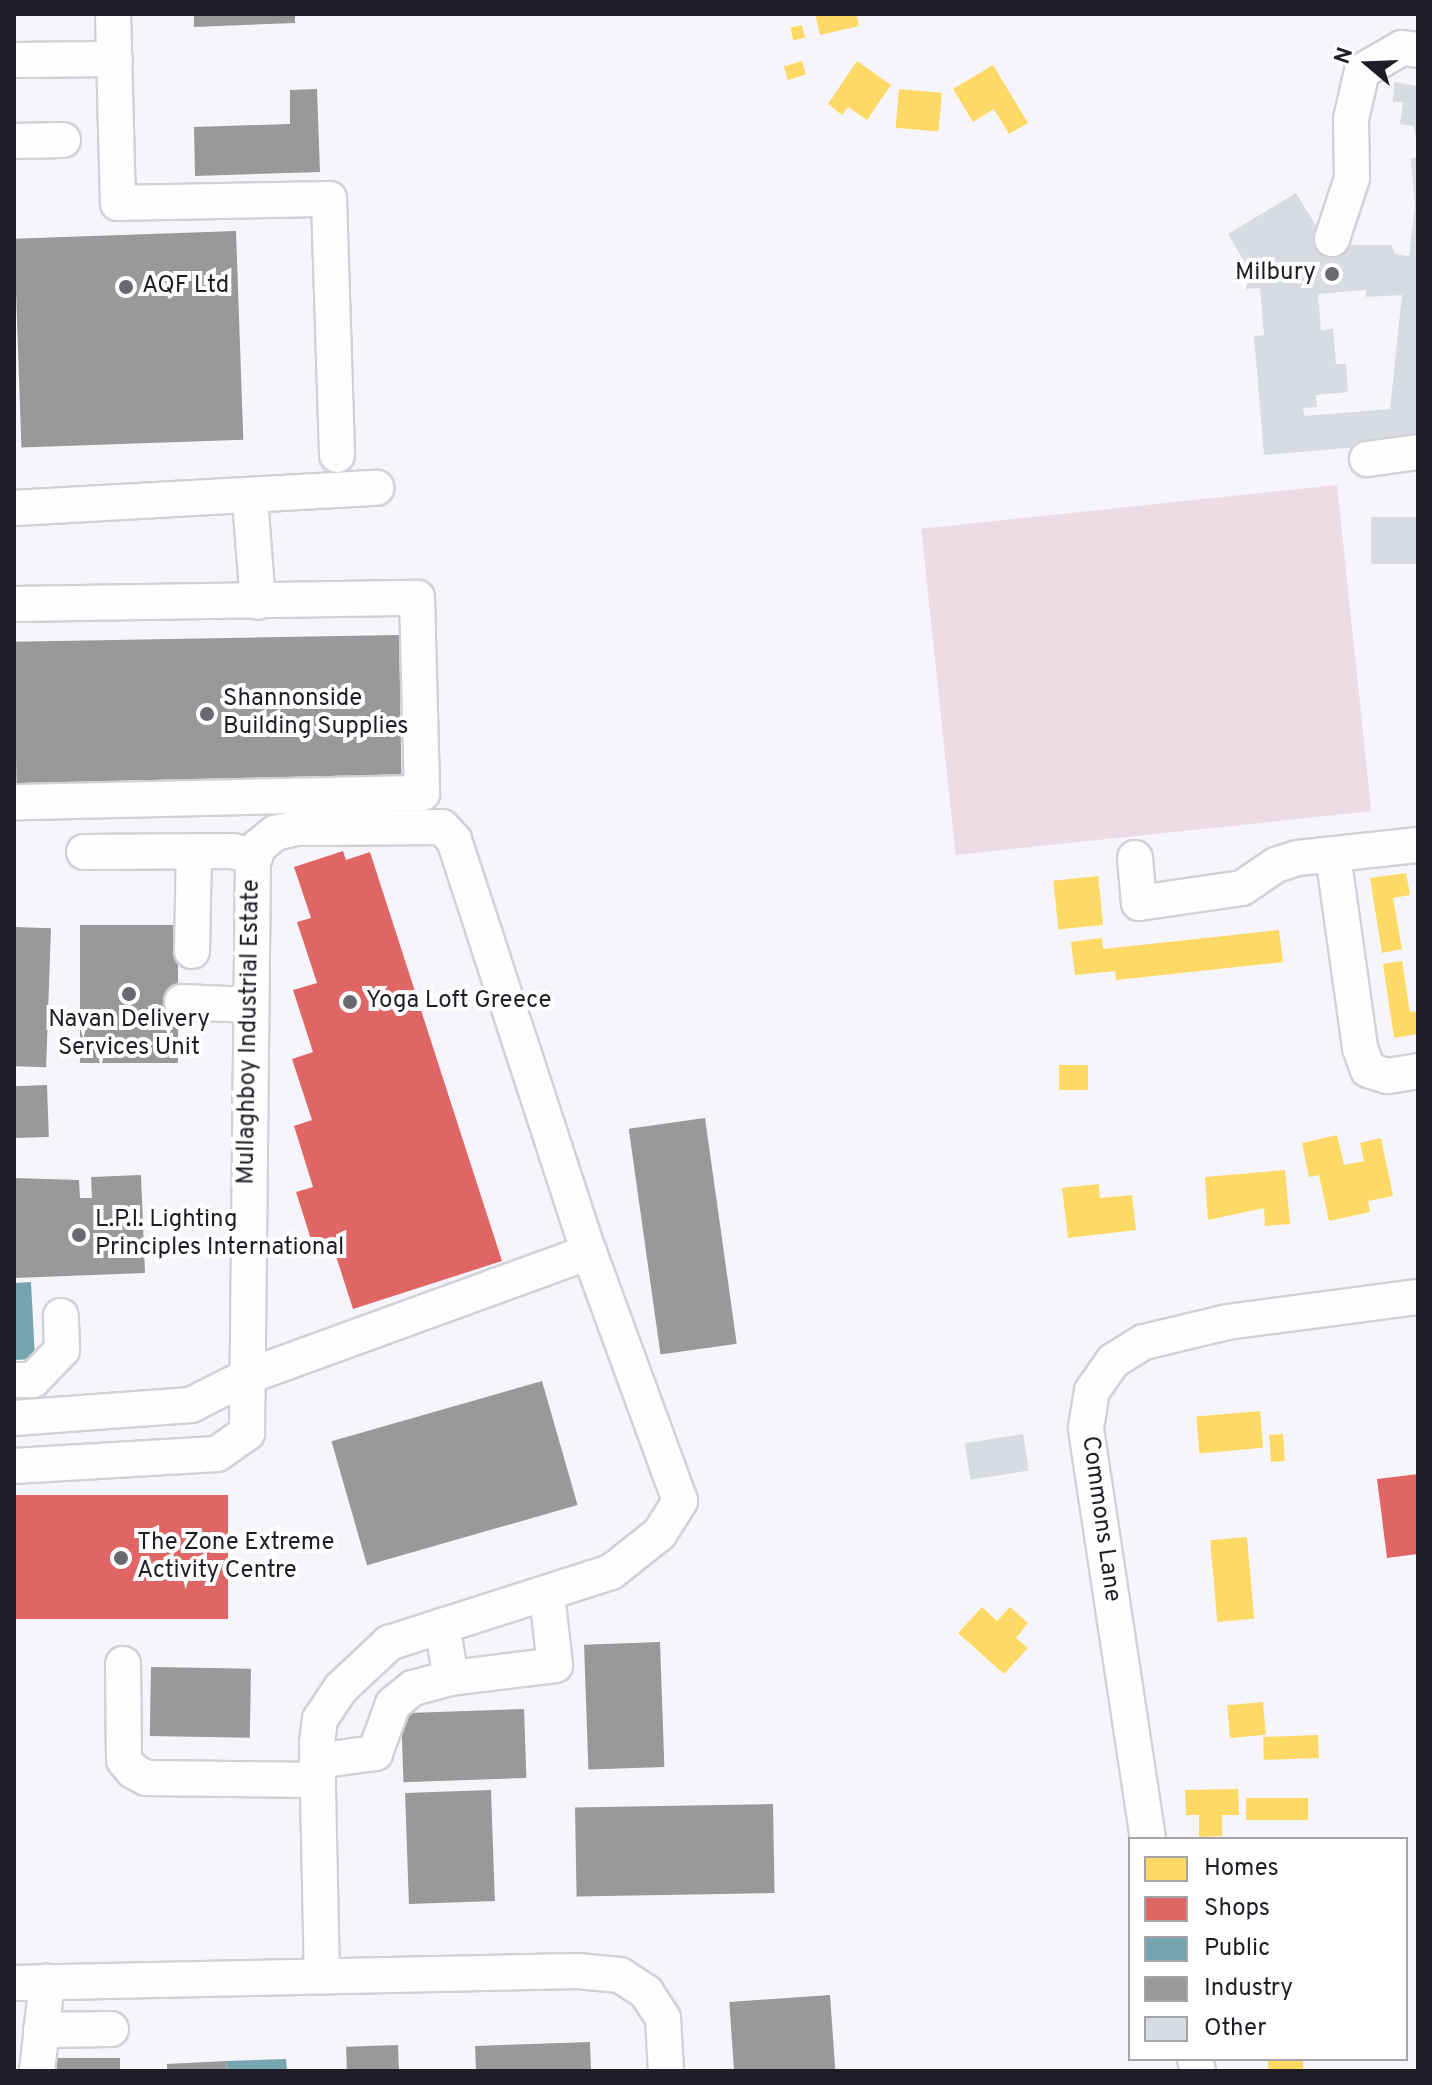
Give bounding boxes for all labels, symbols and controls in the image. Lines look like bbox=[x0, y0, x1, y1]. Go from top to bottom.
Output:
north arrow bbox=[1328, 24, 1408, 104]
text: N bbox=[1329, 44, 1360, 68]
place label: Milbury bbox=[1235, 260, 1316, 288]
marker: Milbury bbox=[1323, 265, 1341, 283]
place label: AQF Ltd bbox=[142, 273, 229, 301]
marker: AQF Ltd bbox=[117, 278, 135, 296]
place label: Shannonside Building Supplies bbox=[223, 686, 409, 742]
marker: Shannonside Building Supplies bbox=[198, 705, 216, 723]
street label: Mullaghboy Industrial Estate bbox=[233, 879, 267, 1185]
marker: Navan Delivery Services Unit bbox=[120, 985, 138, 1003]
place label: Yoga Loft Greece bbox=[366, 988, 551, 1016]
marker: Yoga Loft Greece bbox=[341, 993, 359, 1011]
place label: Navan Delivery Services Unit bbox=[48, 1007, 210, 1063]
place label: L.P.I. Lighting Principles International bbox=[95, 1207, 344, 1263]
marker: L.P.I. Lighting Principles International bbox=[70, 1226, 88, 1244]
street label: Commons Lane bbox=[1074, 1434, 1126, 1604]
place label: The Zone Extreme Activity Centre bbox=[137, 1530, 334, 1586]
marker: The Zone Extreme Activity Centre bbox=[112, 1549, 130, 1567]
legend bbox=[1128, 1837, 1408, 2061]
text: Homes bbox=[1204, 1854, 1279, 1884]
text: Shops bbox=[1204, 1894, 1270, 1924]
text: Public bbox=[1204, 1934, 1270, 1964]
text: Industry bbox=[1204, 1974, 1293, 2004]
text: Other bbox=[1204, 2014, 1266, 2044]

